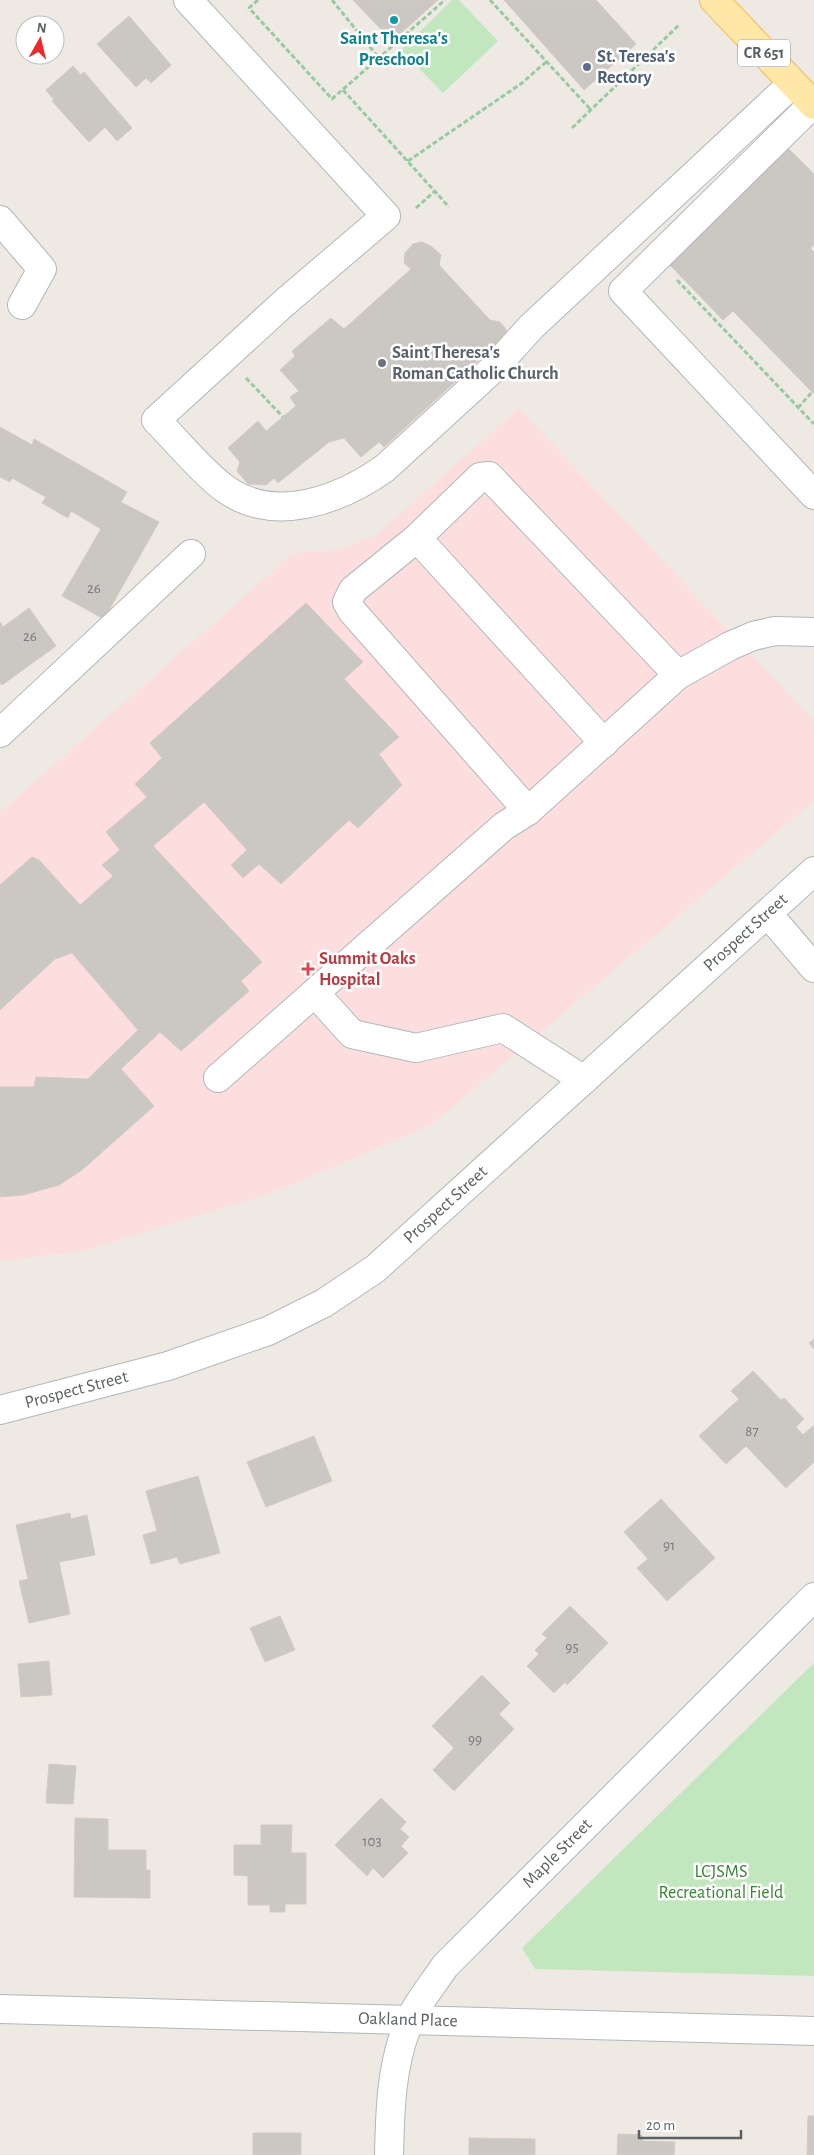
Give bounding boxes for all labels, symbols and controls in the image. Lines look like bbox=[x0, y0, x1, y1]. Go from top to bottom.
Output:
marker: Saint Theresa's Preschool bbox=[388, 14, 400, 26]
north arrow bbox=[15, 15, 65, 65]
text: N bbox=[36, 21, 47, 36]
place label: Saint Theresa's Preschool bbox=[340, 30, 448, 69]
road number: CR 651 bbox=[738, 40, 790, 66]
place label: St. Teresa's Rectory bbox=[597, 48, 675, 87]
marker: St. Teresa's Rectory bbox=[581, 61, 593, 73]
place label: Saint Theresa's Roman Catholic Church bbox=[392, 344, 559, 383]
marker: Saint Theresa's Roman Catholic Church bbox=[376, 357, 388, 369]
house number: 26 bbox=[87, 581, 101, 596]
house number: 26 bbox=[23, 629, 37, 644]
street label: Prospect Street bbox=[700, 890, 791, 975]
place label: Summit Oaks Hospital bbox=[319, 950, 416, 989]
marker: Summit Oaks Hospital bbox=[301, 962, 315, 976]
street label: Prospect Street bbox=[400, 1162, 491, 1247]
street label: Prospect Street bbox=[23, 1368, 130, 1412]
house number: 87 bbox=[745, 1424, 759, 1439]
house number: 91 bbox=[663, 1538, 675, 1553]
house number: 95 bbox=[565, 1640, 579, 1655]
house number: 99 bbox=[468, 1732, 482, 1747]
street label: Maple Street bbox=[519, 1815, 596, 1892]
house number: 103 bbox=[362, 1834, 382, 1849]
park label: LCJSMS Recreational Field bbox=[659, 1863, 783, 1902]
street label: Oakland Place bbox=[358, 2010, 458, 2030]
scale bar bbox=[639, 2108, 742, 2140]
text: 20 m bbox=[646, 2118, 675, 2133]

